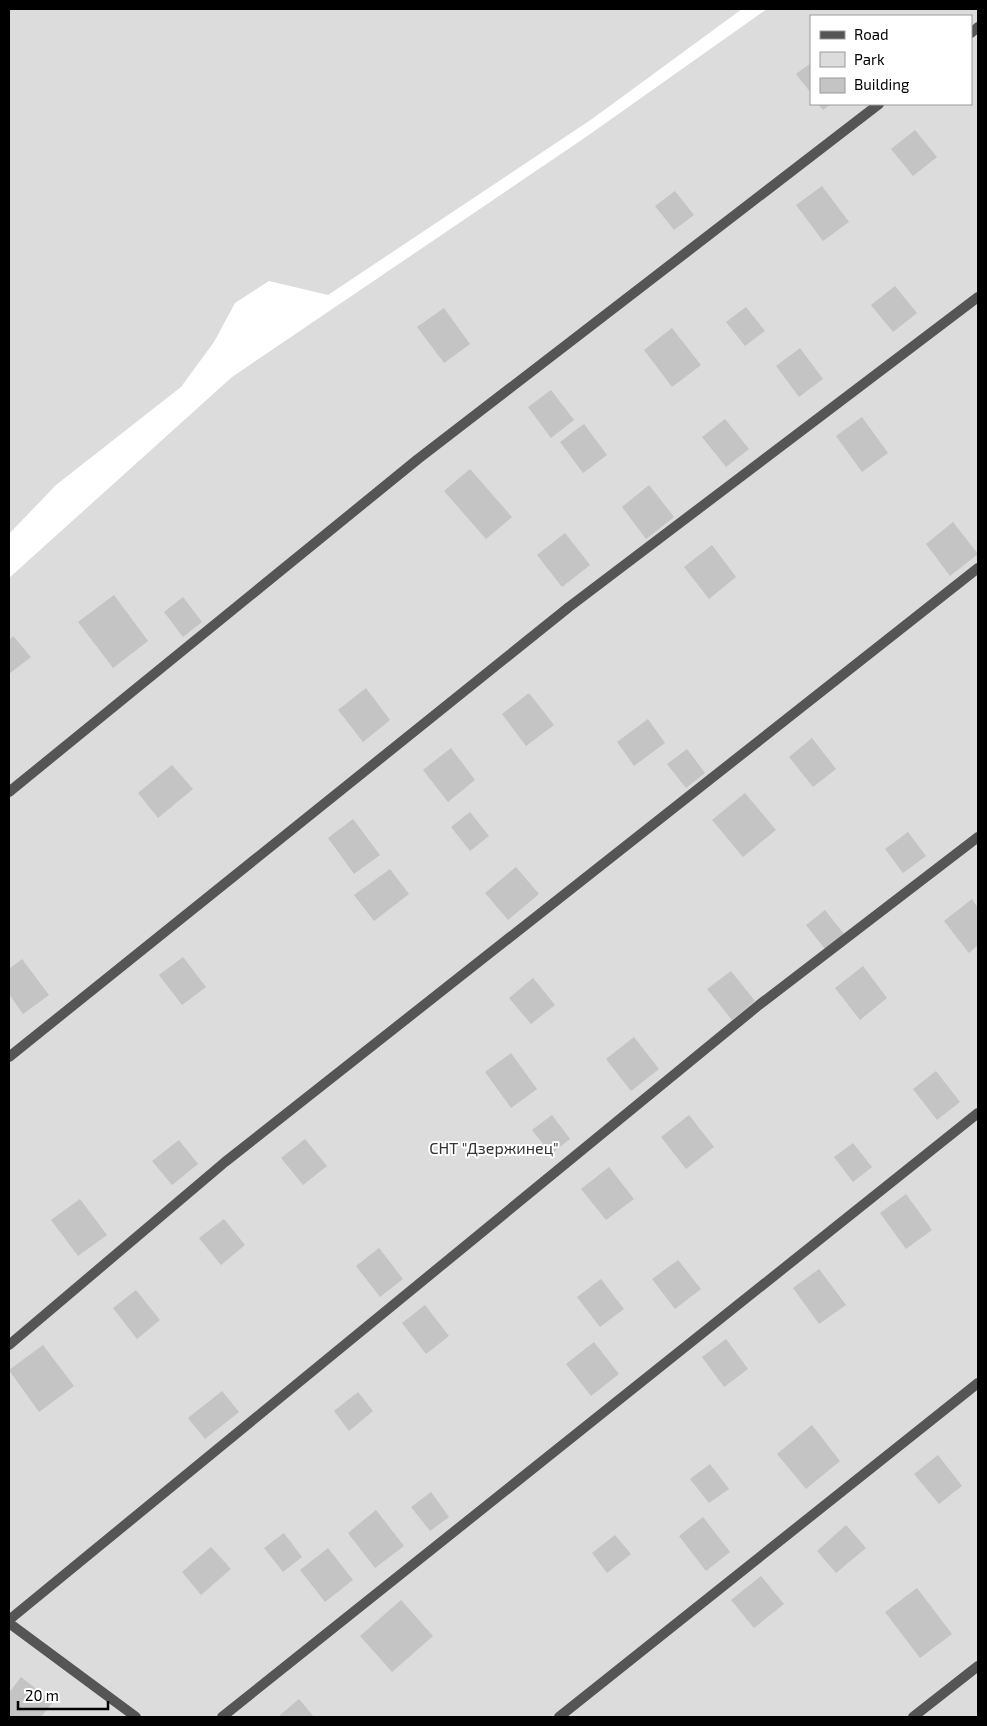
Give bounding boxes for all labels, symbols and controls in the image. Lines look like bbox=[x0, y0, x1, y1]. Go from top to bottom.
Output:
legend bbox=[810, 15, 972, 105]
text: Road bbox=[854, 25, 889, 43]
text: Park bbox=[854, 50, 885, 68]
text: Building bbox=[854, 75, 910, 93]
park label: СНТ "Дзержинец" bbox=[429, 1138, 559, 1157]
scale bar bbox=[18, 1678, 108, 1710]
text: 20 m bbox=[25, 1686, 59, 1704]

